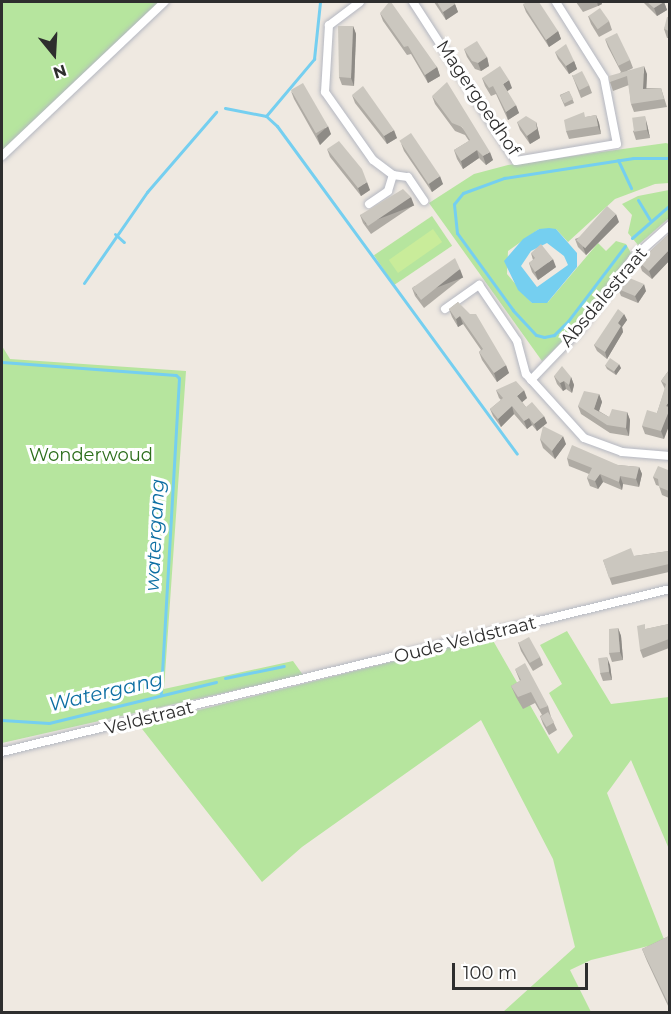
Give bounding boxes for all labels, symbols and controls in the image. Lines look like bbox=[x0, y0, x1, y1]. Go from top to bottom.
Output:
north arrow bbox=[24, 24, 84, 84]
street label: Magergoedhof bbox=[432, 36, 524, 160]
text: N bbox=[51, 61, 69, 83]
street label: Absdalestraat bbox=[556, 243, 652, 351]
park label: Wonderwoud bbox=[29, 444, 153, 466]
water label: watergang bbox=[140, 478, 170, 592]
street label: Oude Veldstraat bbox=[392, 612, 538, 668]
water label: Watergang bbox=[47, 667, 165, 717]
street label: Veldstraat bbox=[102, 697, 196, 739]
scale bar bbox=[455, 951, 592, 989]
text: 100 m bbox=[463, 962, 517, 984]

